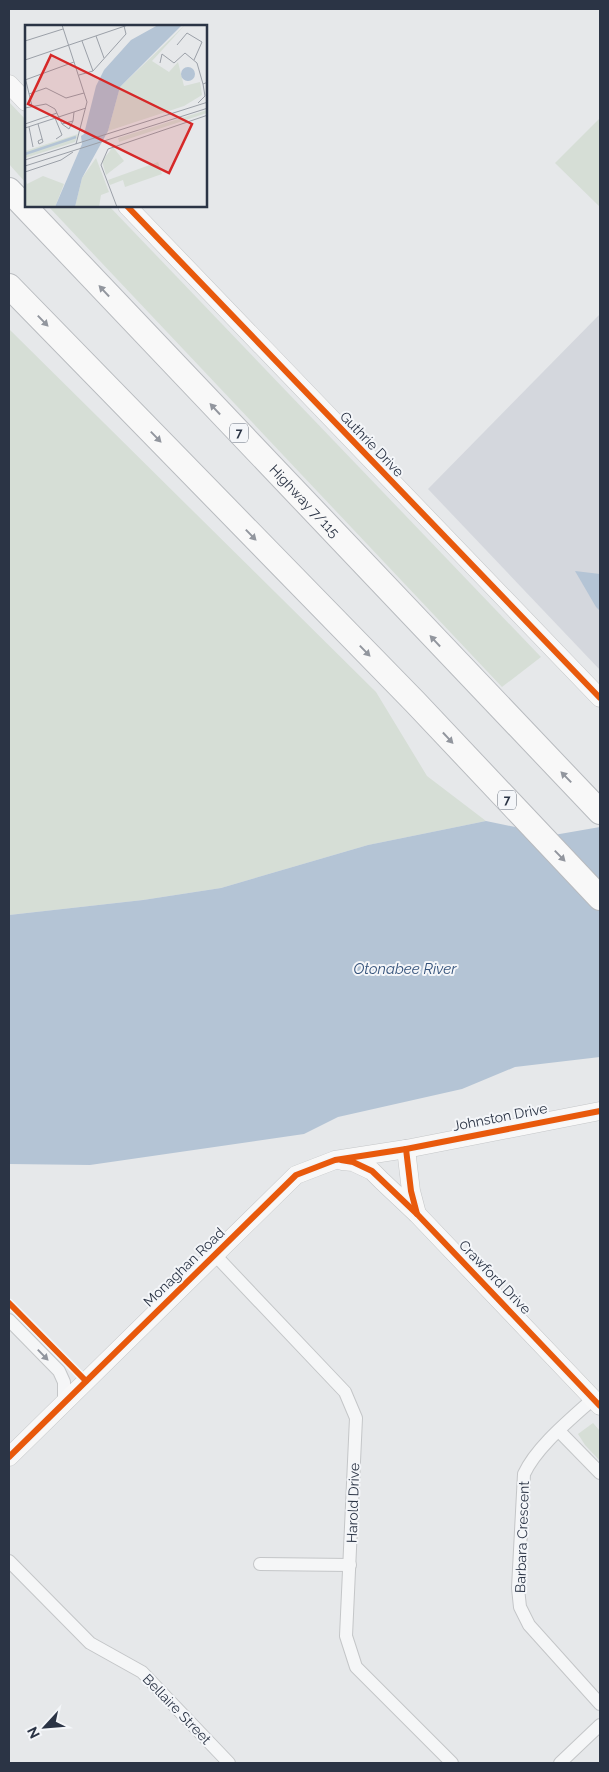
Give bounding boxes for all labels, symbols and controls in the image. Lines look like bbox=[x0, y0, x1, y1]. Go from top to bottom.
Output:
inset map bbox=[25, 25, 208, 208]
one-way arrow bbox=[98, 285, 110, 297]
one-way arrow bbox=[37, 315, 49, 327]
one-way arrow bbox=[209, 403, 221, 415]
street label: Guthrie Drive bbox=[337, 408, 407, 480]
road number: 7 bbox=[230, 423, 248, 442]
one-way arrow bbox=[150, 431, 162, 443]
street label: Highway 7/115 bbox=[266, 461, 343, 541]
one-way arrow bbox=[245, 528, 257, 540]
one-way arrow bbox=[429, 635, 441, 647]
one-way arrow bbox=[359, 645, 371, 657]
one-way arrow bbox=[442, 731, 454, 743]
one-way arrow bbox=[560, 772, 572, 784]
road number: 7 bbox=[498, 790, 516, 810]
one-way arrow bbox=[554, 850, 566, 862]
water label: Otonabee River bbox=[353, 960, 457, 978]
street label: Johnston Drive bbox=[451, 1100, 549, 1134]
street label: Monaghan Road bbox=[140, 1224, 228, 1310]
street label: Crawford Drive bbox=[456, 1237, 534, 1317]
one-way arrow bbox=[37, 1348, 49, 1360]
street label: Harold Drive bbox=[344, 1463, 362, 1543]
street label: Barbara Crescent bbox=[512, 1480, 532, 1593]
street label: Bellaire Street bbox=[140, 1671, 215, 1748]
north arrow bbox=[20, 1702, 70, 1752]
text: N bbox=[24, 1724, 43, 1741]

